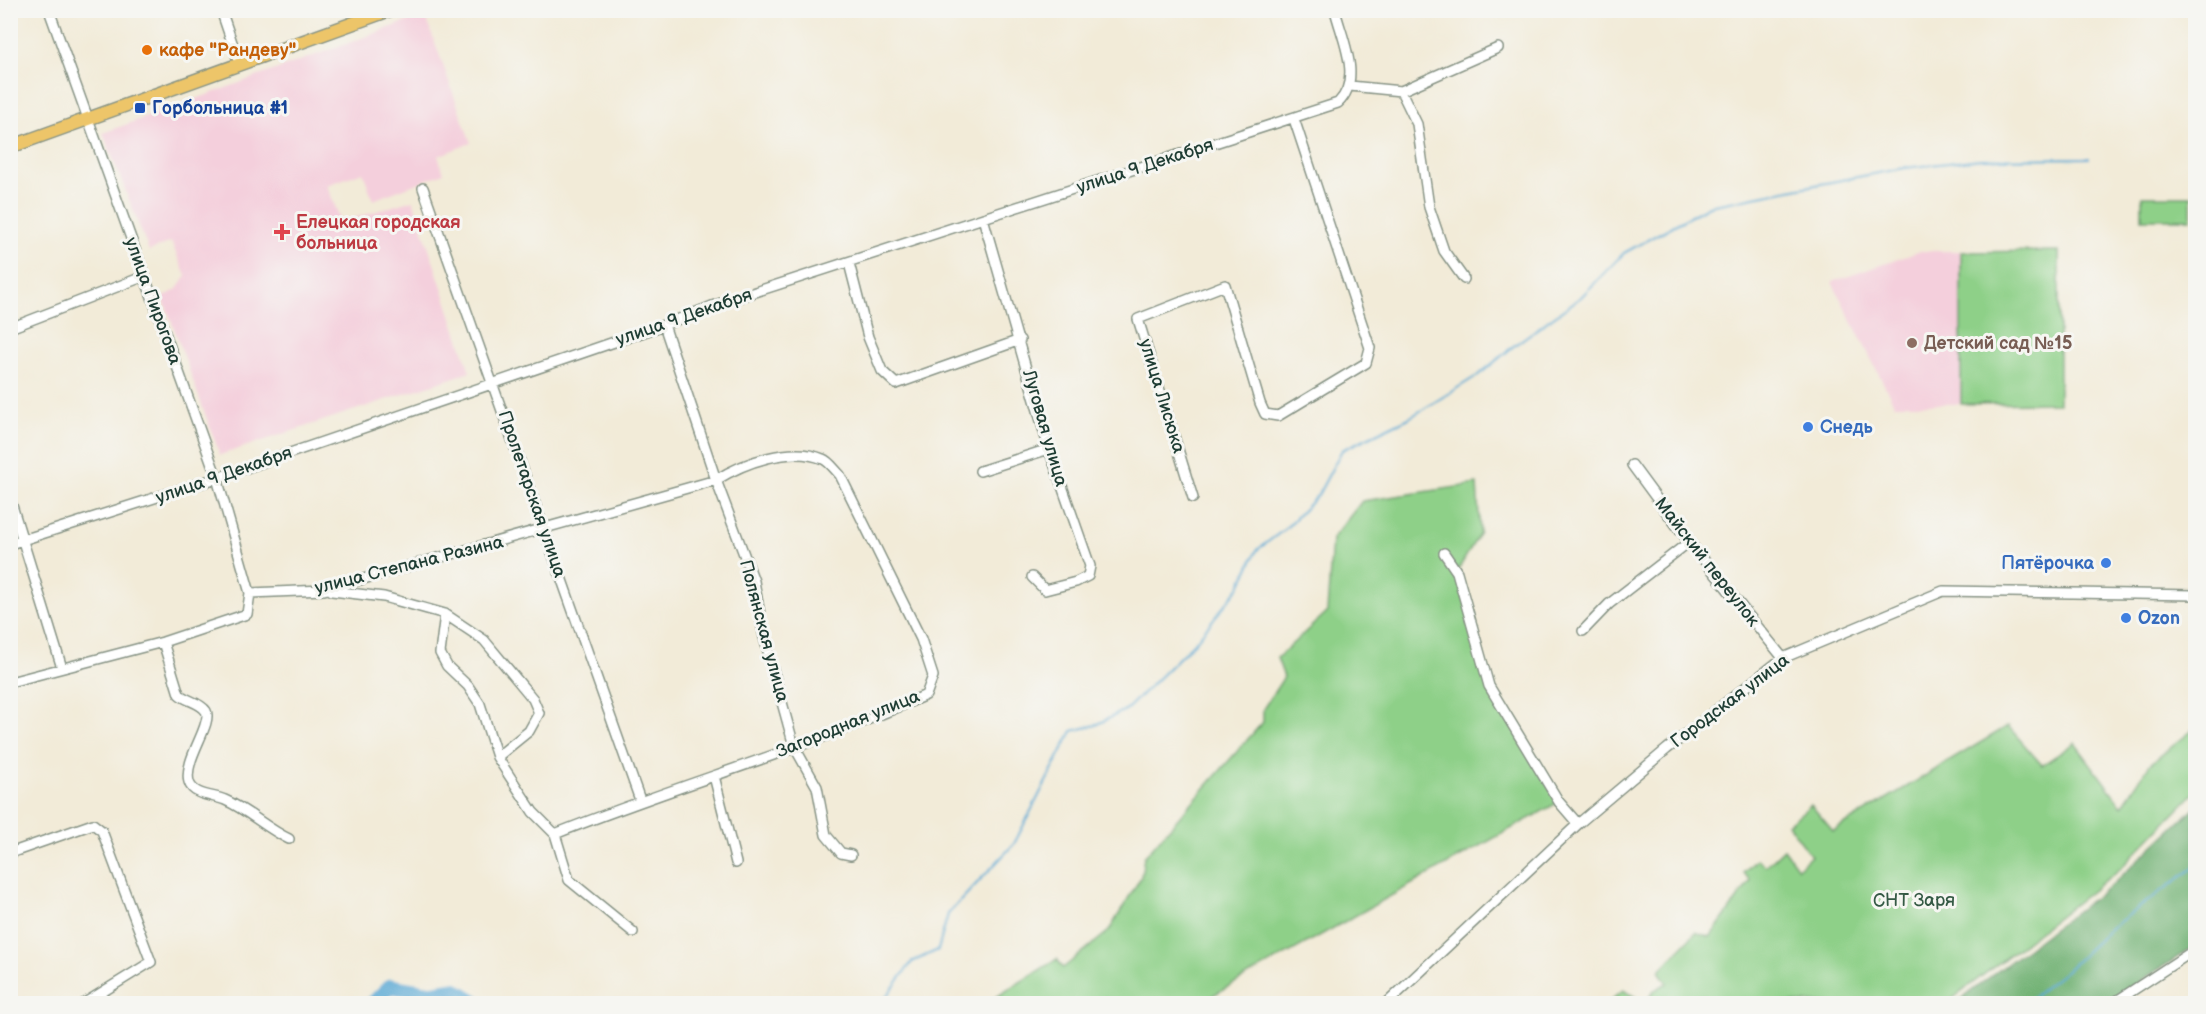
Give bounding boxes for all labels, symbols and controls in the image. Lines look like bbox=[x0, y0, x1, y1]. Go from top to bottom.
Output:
place label: кафе "Рандеву" bbox=[159, 40, 296, 61]
marker: кафе "Рандеву" bbox=[140, 43, 154, 57]
place label: Горбольница #1 bbox=[152, 98, 288, 119]
marker: Горбольница #1 bbox=[133, 101, 147, 115]
street label: улица 9 Декабря bbox=[1074, 134, 1216, 198]
place label: Елецкая городская больница bbox=[296, 212, 461, 254]
marker: Елецкая городская больница bbox=[273, 223, 291, 241]
street label: улица Пирогова bbox=[120, 235, 186, 368]
street label: улица 9 Декабря bbox=[613, 284, 755, 350]
place label: Детский сад №15 bbox=[1924, 333, 2072, 354]
street label: улица Лисюка bbox=[1135, 336, 1189, 456]
marker: Детский сад №15 bbox=[1905, 336, 1919, 350]
street label: Луговая улица bbox=[1018, 366, 1072, 489]
street label: Пролетарская улица bbox=[494, 408, 571, 581]
place label: Снедь bbox=[1820, 417, 1874, 438]
marker: Снедь bbox=[1801, 420, 1815, 434]
street label: улица 9 Декабря bbox=[153, 442, 295, 508]
street label: Майский переулок bbox=[1650, 493, 1764, 631]
street label: улица Степана Разина bbox=[313, 531, 506, 599]
place label: Пятёрочка bbox=[2001, 553, 2095, 574]
marker: Пятёрочка bbox=[2099, 556, 2113, 570]
street label: Полянская улица bbox=[735, 558, 793, 705]
place label: Ozon bbox=[2138, 608, 2180, 629]
marker: Ozon bbox=[2119, 611, 2133, 625]
street label: Городская улица bbox=[1667, 649, 1794, 752]
street label: Загородная улица bbox=[773, 686, 923, 762]
park label: СНТ Заря bbox=[1873, 890, 1955, 911]

